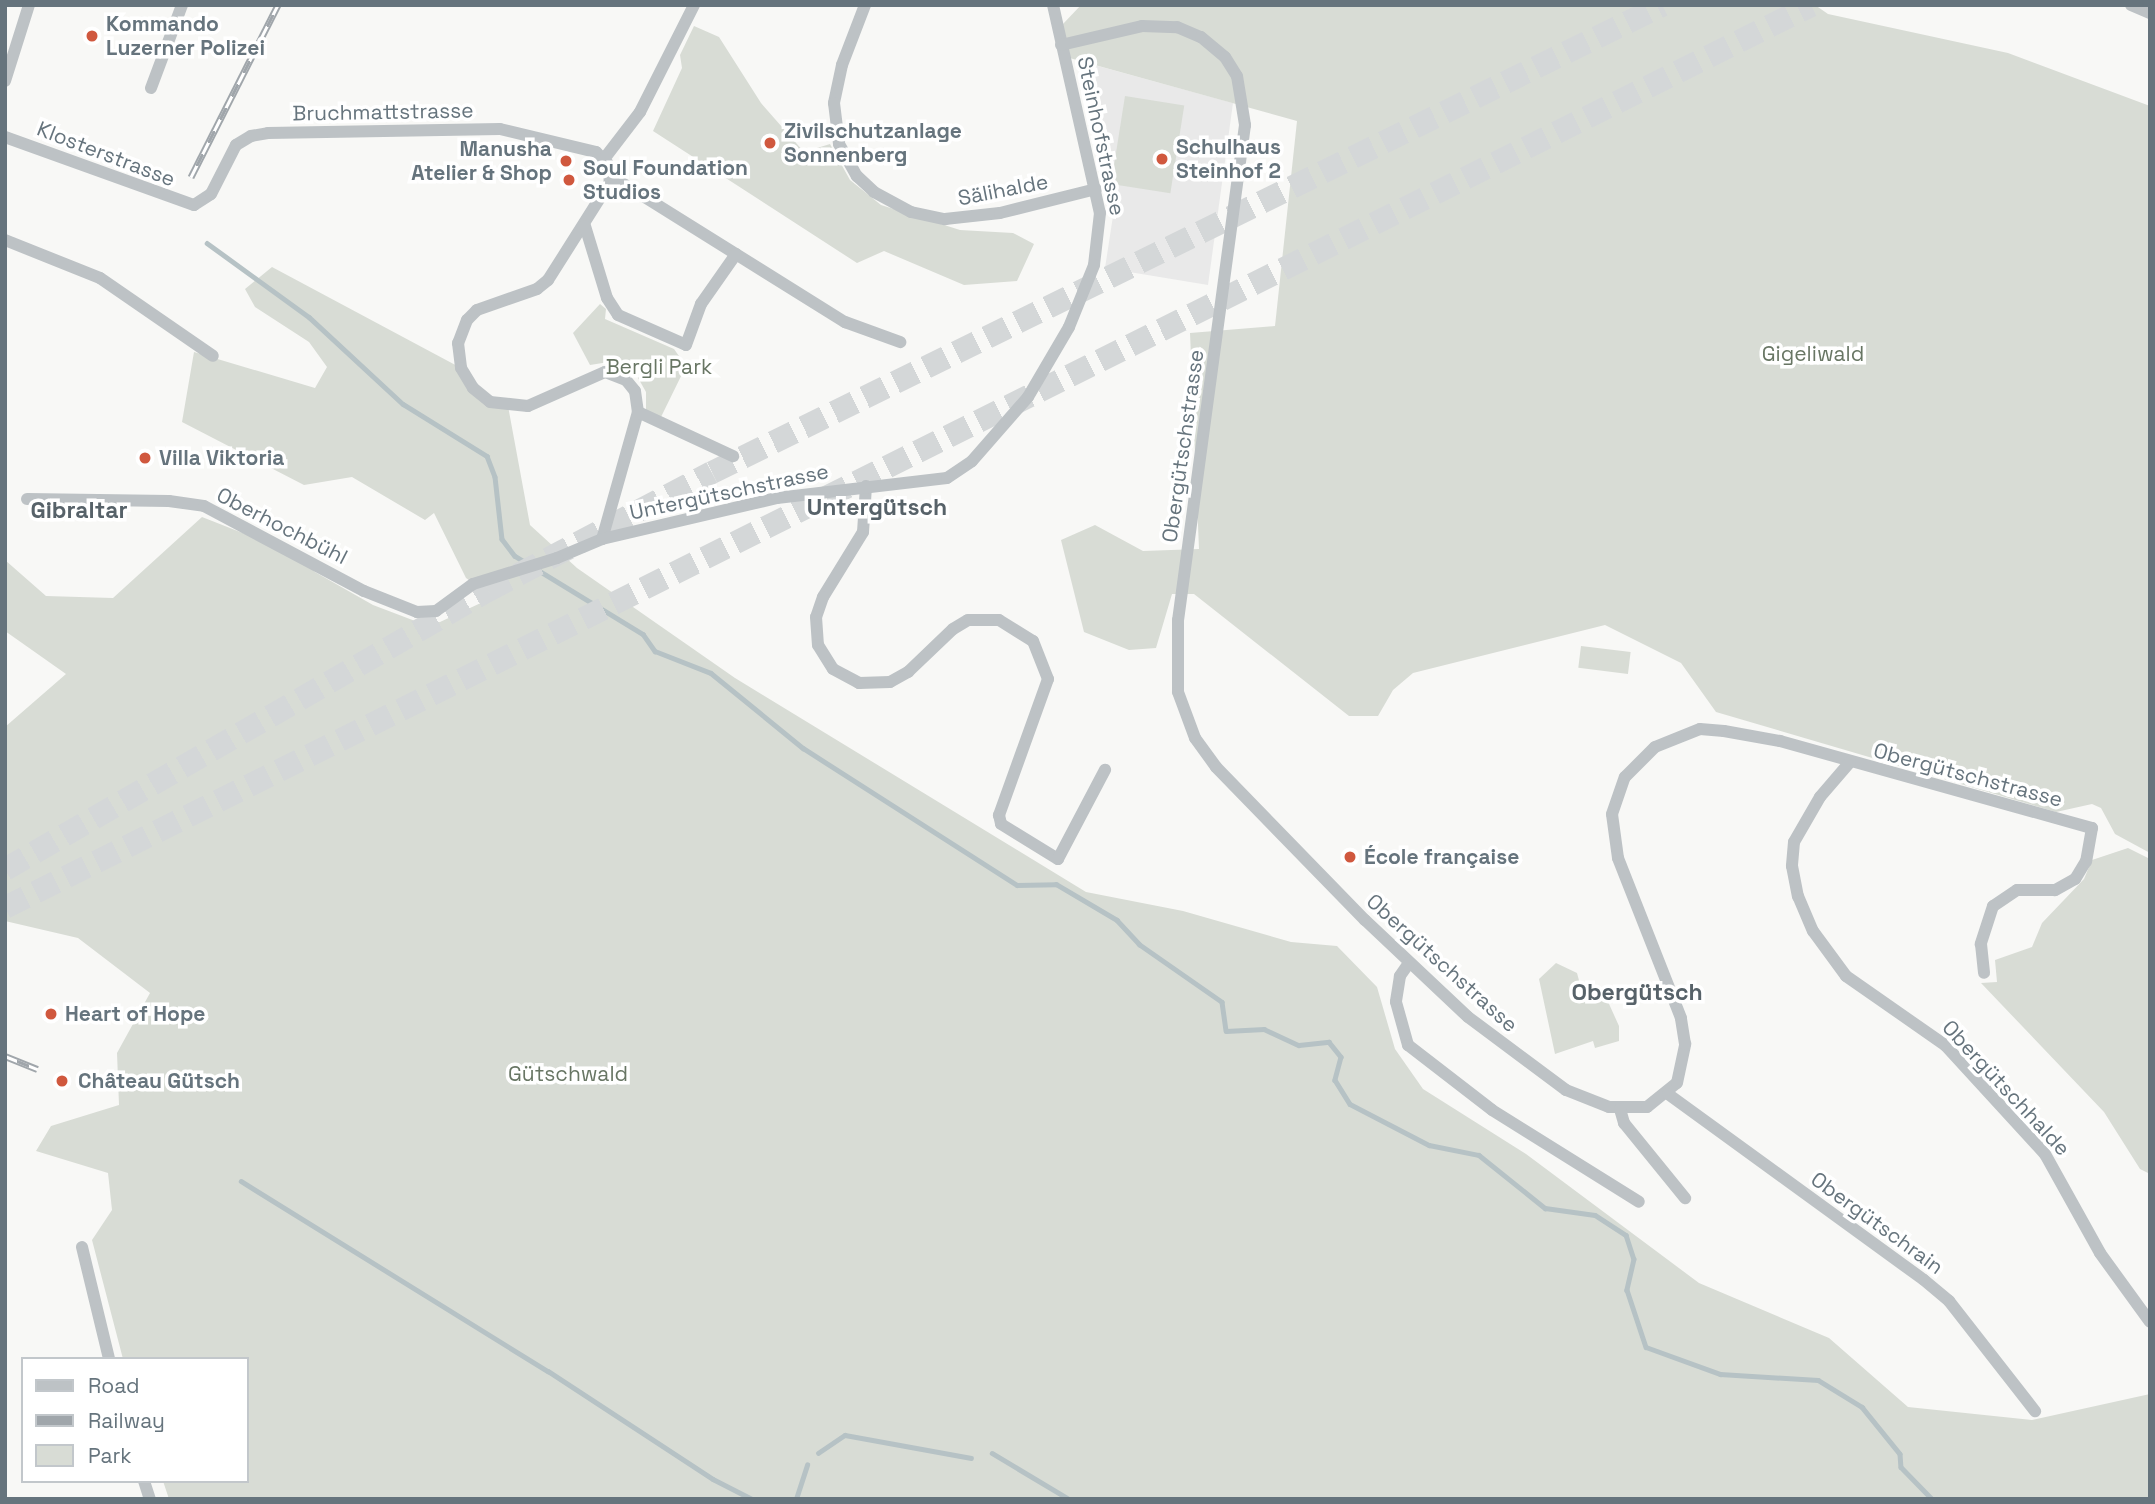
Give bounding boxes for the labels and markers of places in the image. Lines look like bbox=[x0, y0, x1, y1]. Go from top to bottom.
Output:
place label: Kommando Luzerner Polizei bbox=[106, 11, 265, 61]
marker: Kommando Luzerner Polizei bbox=[84, 28, 100, 44]
place label: Zivilschutzanlage Sonnenberg bbox=[784, 118, 962, 168]
place label: Schulhaus Steinhof 2 bbox=[1176, 134, 1281, 184]
marker: Zivilschutzanlage Sonnenberg bbox=[762, 135, 778, 151]
place label: Manusha Atelier & Shop bbox=[411, 136, 552, 186]
marker: Schulhaus Steinhof 2 bbox=[1154, 151, 1170, 167]
marker: Manusha Atelier & Shop bbox=[558, 153, 574, 169]
place label: Soul Foundation Studios bbox=[583, 155, 748, 205]
marker: Soul Foundation Studios bbox=[561, 172, 577, 188]
place label: Villa Viktoria bbox=[159, 445, 285, 471]
marker: Villa Viktoria bbox=[137, 450, 153, 466]
place label: École française bbox=[1364, 844, 1519, 870]
marker: École française bbox=[1342, 849, 1358, 865]
place label: Heart of Hope bbox=[65, 1001, 205, 1027]
marker: Heart of Hope bbox=[43, 1006, 59, 1022]
place label: Château Gütsch bbox=[78, 1068, 240, 1094]
marker: Château Gütsch bbox=[52, 1071, 72, 1091]

